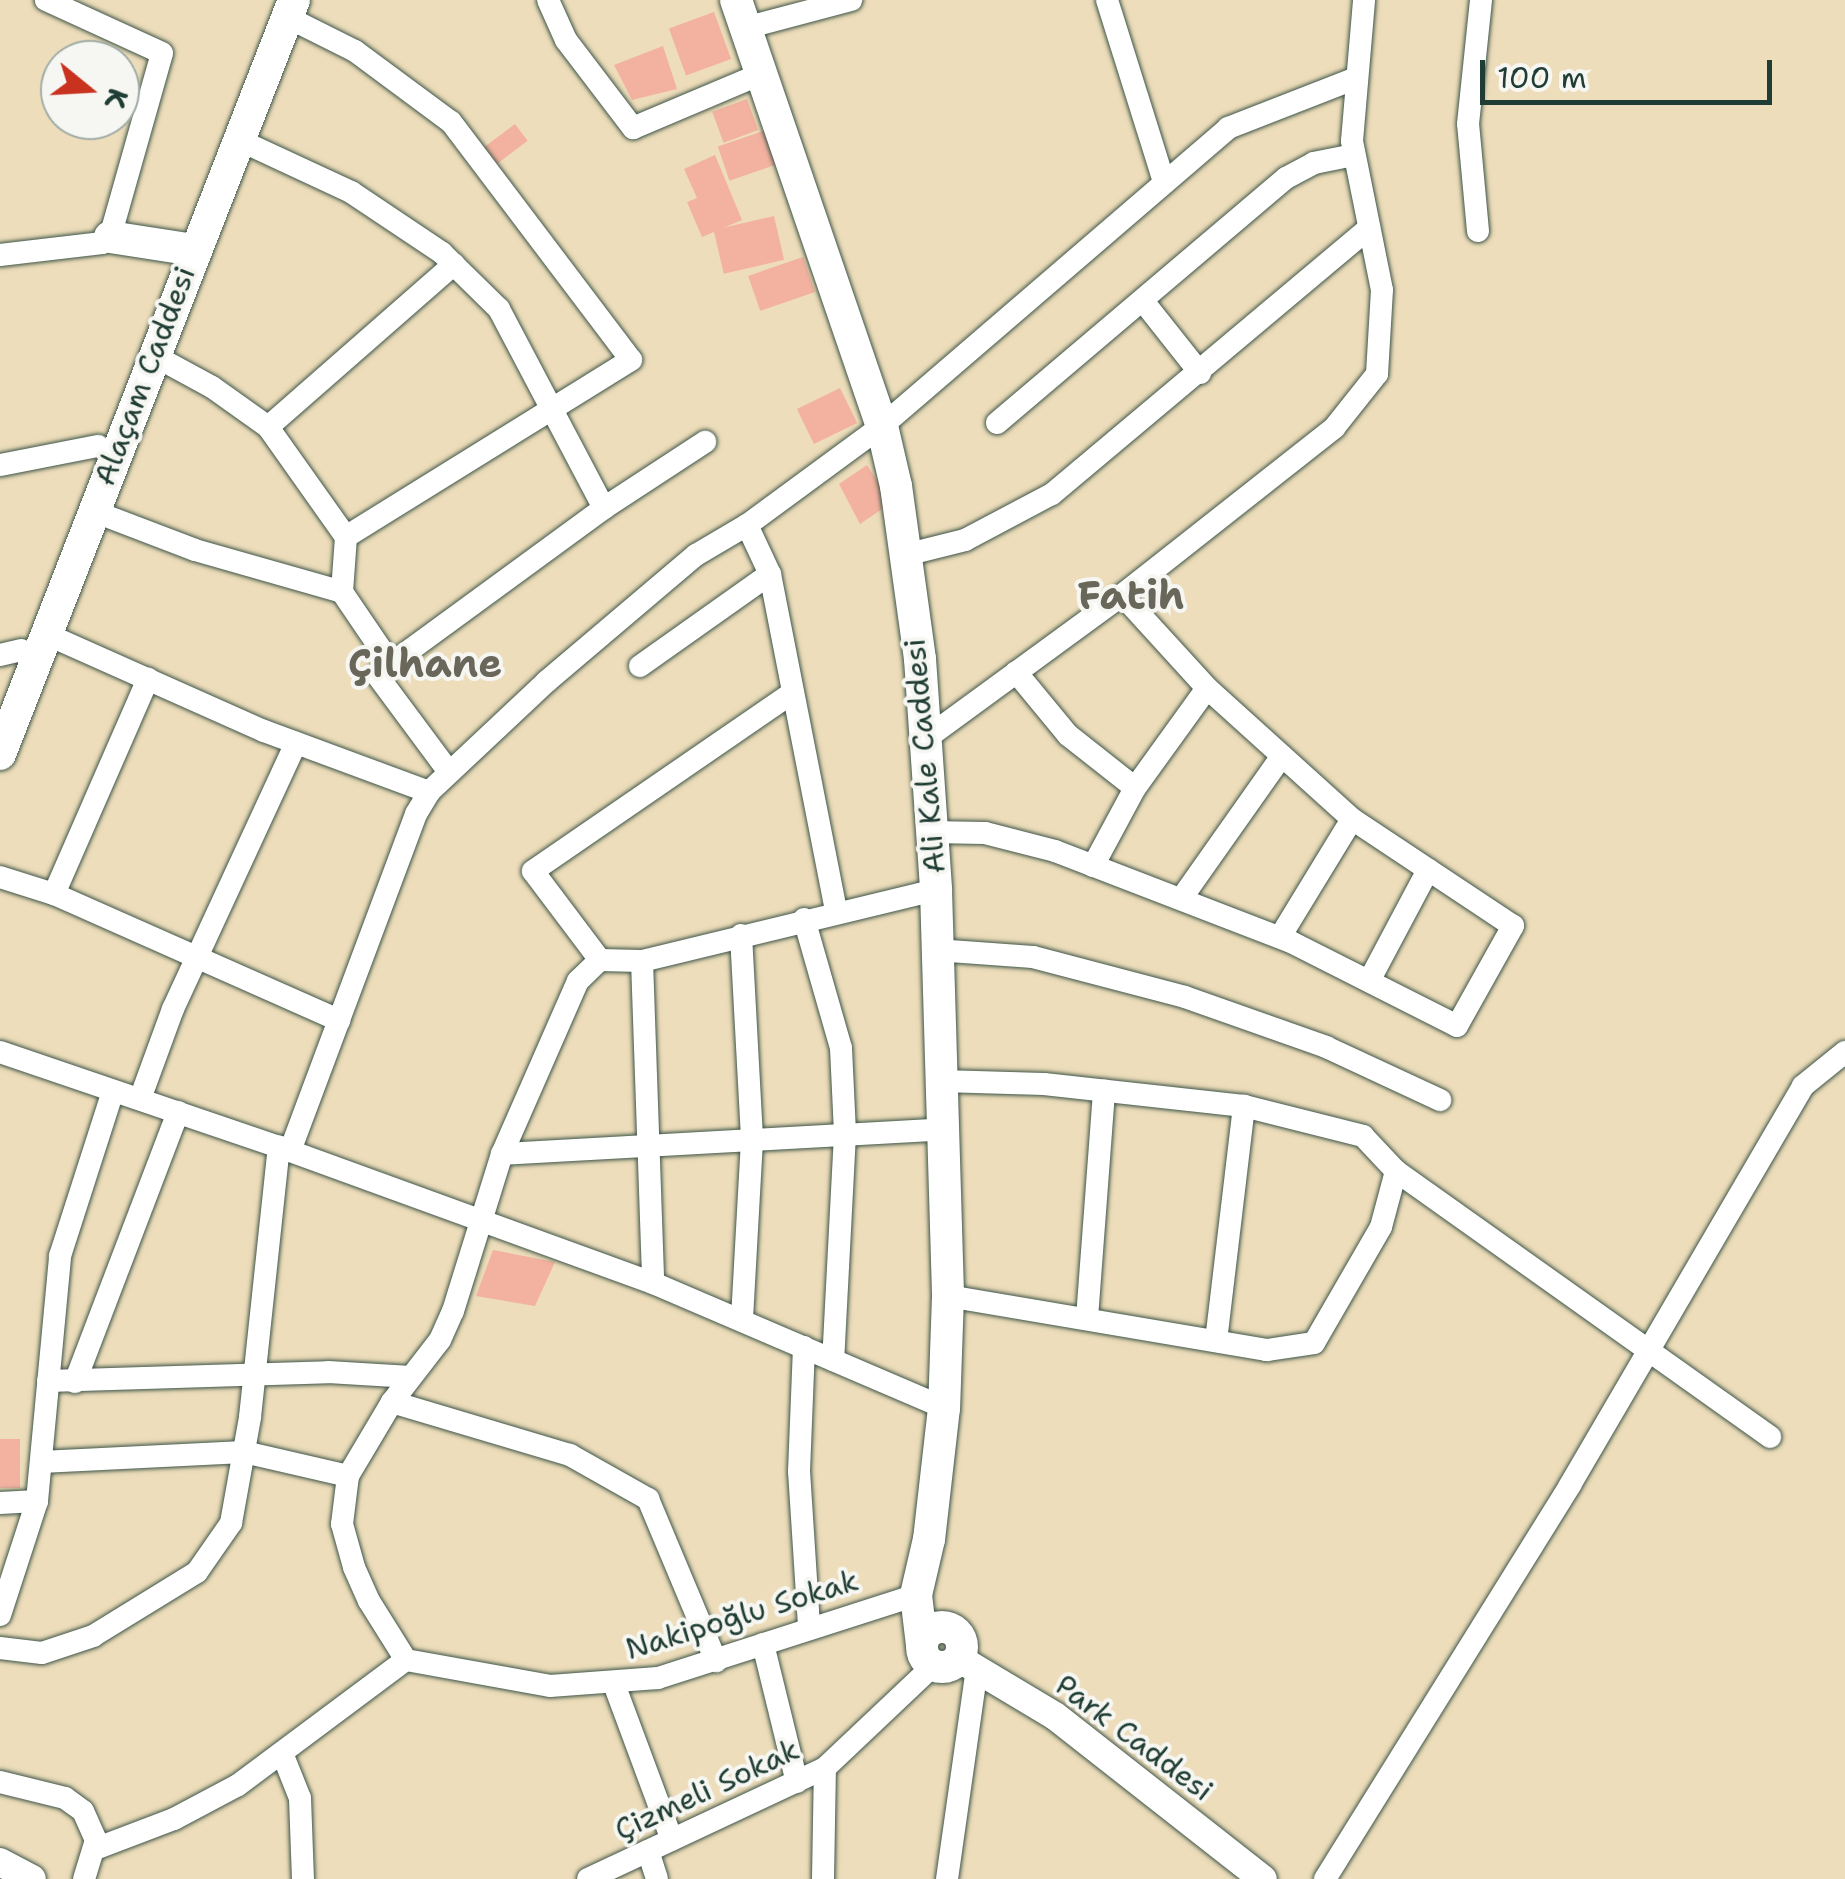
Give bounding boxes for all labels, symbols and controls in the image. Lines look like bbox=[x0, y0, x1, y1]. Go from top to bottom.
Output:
north arrow bbox=[40, 40, 140, 140]
scale bar bbox=[1485, 40, 1778, 102]
text: 100 m bbox=[1497, 57, 1587, 98]
text: K bbox=[96, 84, 138, 114]
street label: Alaçam Caddesi bbox=[87, 261, 203, 491]
district label: Fatih bbox=[1077, 571, 1185, 619]
street label: Ali Kale Caddesi bbox=[897, 637, 953, 875]
district label: Çilhane bbox=[348, 639, 502, 687]
street label: Nakipoğlu Sokak bbox=[621, 1562, 863, 1668]
street label: Park Caddesi bbox=[1048, 1667, 1220, 1809]
street label: Çizmeli Sokak bbox=[609, 1732, 805, 1848]

